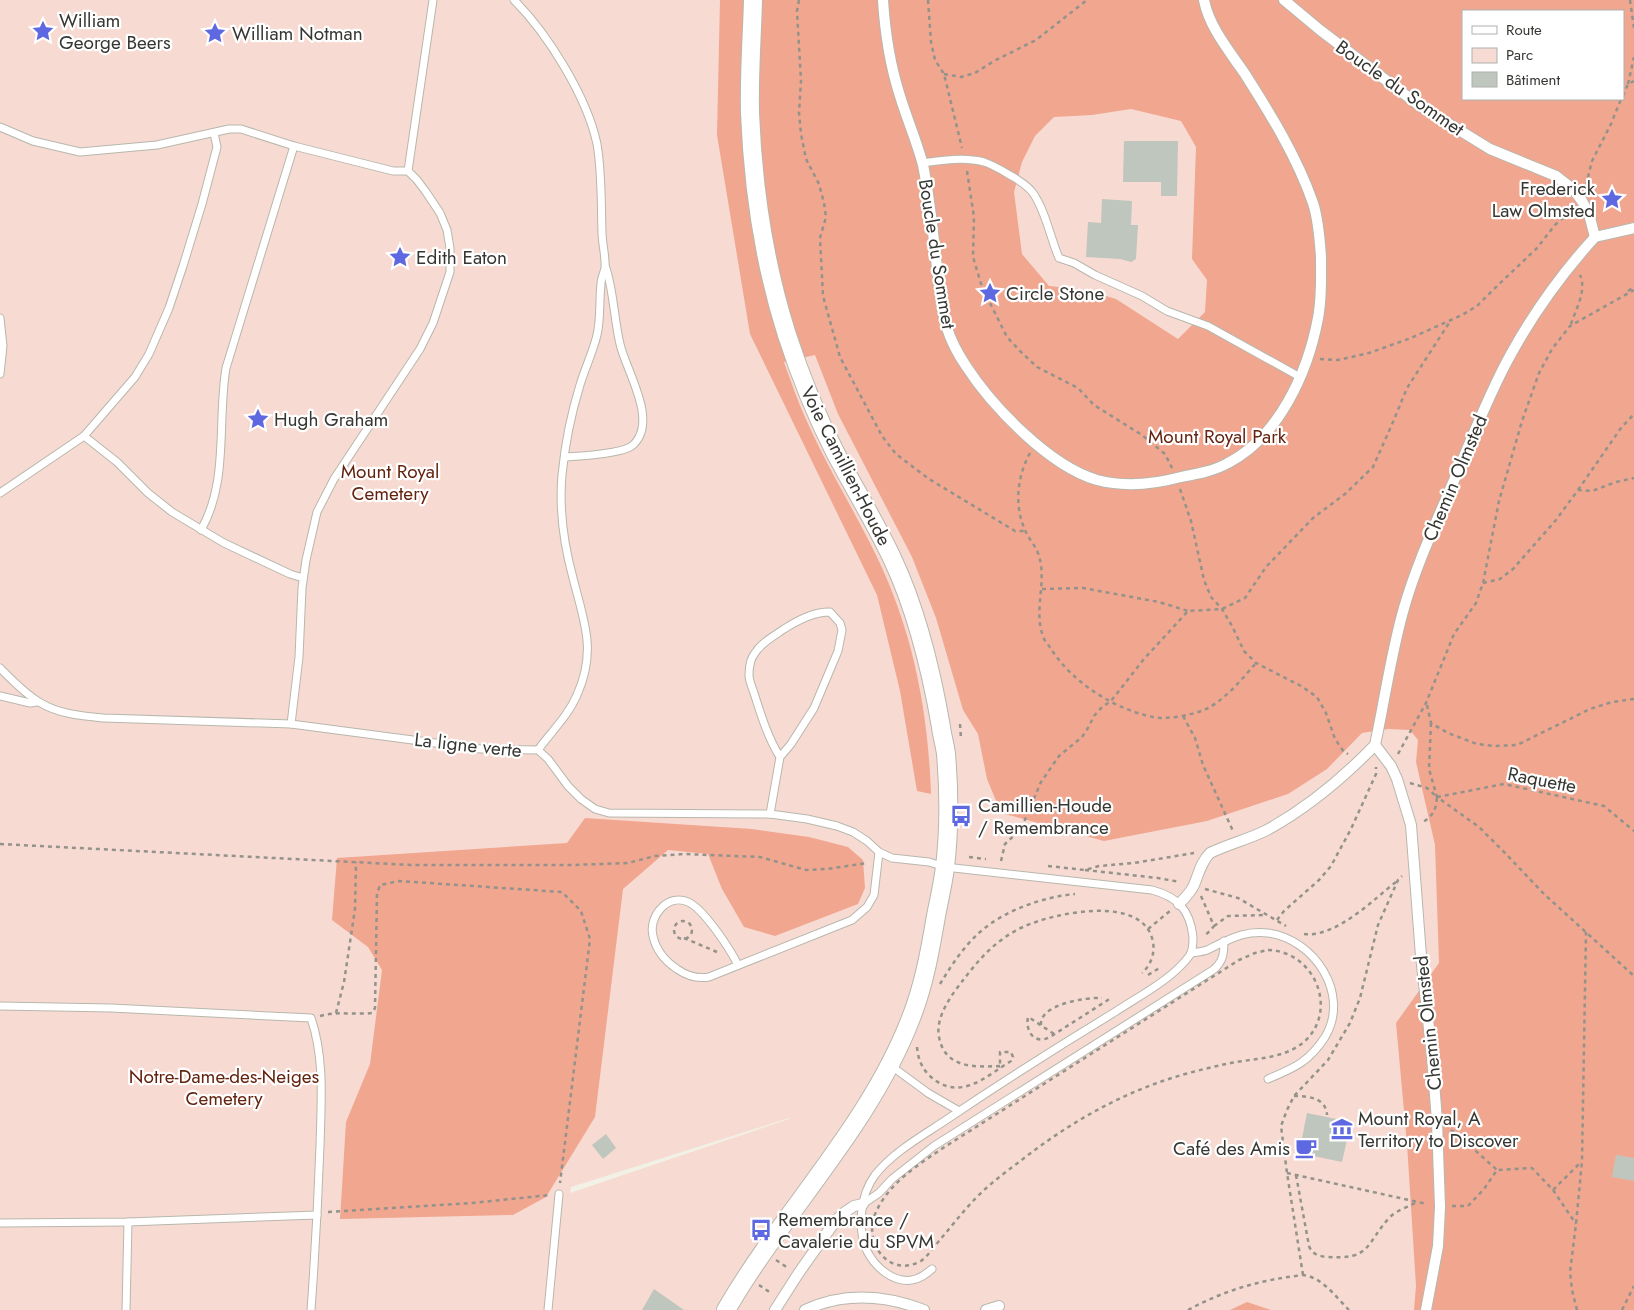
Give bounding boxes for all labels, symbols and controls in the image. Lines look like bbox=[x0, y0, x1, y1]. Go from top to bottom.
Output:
place label: William George Beers bbox=[59, 7, 171, 56]
legend bbox=[1462, 10, 1624, 100]
place icon: William George Beers bbox=[30, 18, 56, 44]
text: Route bbox=[1506, 19, 1542, 41]
place icon: William Notman bbox=[202, 20, 228, 46]
place label: William Notman bbox=[232, 20, 363, 47]
street label: Boucle du Sommet bbox=[1330, 34, 1470, 143]
text: Parc bbox=[1506, 44, 1533, 66]
text: Bâtiment bbox=[1506, 69, 1560, 91]
place label: Frederick Law Olmsted bbox=[1492, 175, 1596, 224]
street label: Boucle du Sommet bbox=[912, 177, 962, 331]
place icon: Frederick Law Olmsted bbox=[1599, 186, 1625, 212]
place icon: Edith Eaton bbox=[387, 244, 413, 270]
place label: Edith Eaton bbox=[416, 244, 507, 271]
place icon: Circle Stone bbox=[977, 280, 1003, 306]
place label: Circle Stone bbox=[1006, 280, 1104, 307]
street label: Voie Camillien-Houde bbox=[794, 382, 898, 551]
place icon: Hugh Graham bbox=[245, 406, 271, 432]
place label: Hugh Graham bbox=[274, 406, 388, 433]
street label: Chemin Olmsted bbox=[1416, 410, 1494, 546]
park label: Mount Royal Park bbox=[1148, 423, 1287, 450]
park label: Mount Royal Cemetery bbox=[341, 458, 439, 507]
street label: La ligne verte bbox=[413, 726, 523, 764]
street label: Raquette bbox=[1505, 760, 1579, 800]
place label: Camillien-Houde / Remembrance bbox=[978, 792, 1112, 841]
bus stop icon: Camillien-Houde / Remembrance bbox=[948, 803, 974, 829]
street label: Chemin Olmsted bbox=[1408, 954, 1448, 1092]
park label: Notre-Dame-des-Neiges Cemetery bbox=[129, 1063, 319, 1112]
place label: Mount Royal, A Territory to Discover bbox=[1358, 1105, 1519, 1154]
museum icon: Mount Royal, A Territory to Discover bbox=[1329, 1116, 1355, 1142]
place label: Café des Amis bbox=[1173, 1135, 1290, 1162]
cafe icon: Café des Amis bbox=[1293, 1135, 1319, 1161]
place label: Remembrance / Cavalerie du SPVM bbox=[778, 1206, 934, 1255]
bus stop icon: Remembrance / Cavalerie du SPVM bbox=[748, 1217, 774, 1243]

